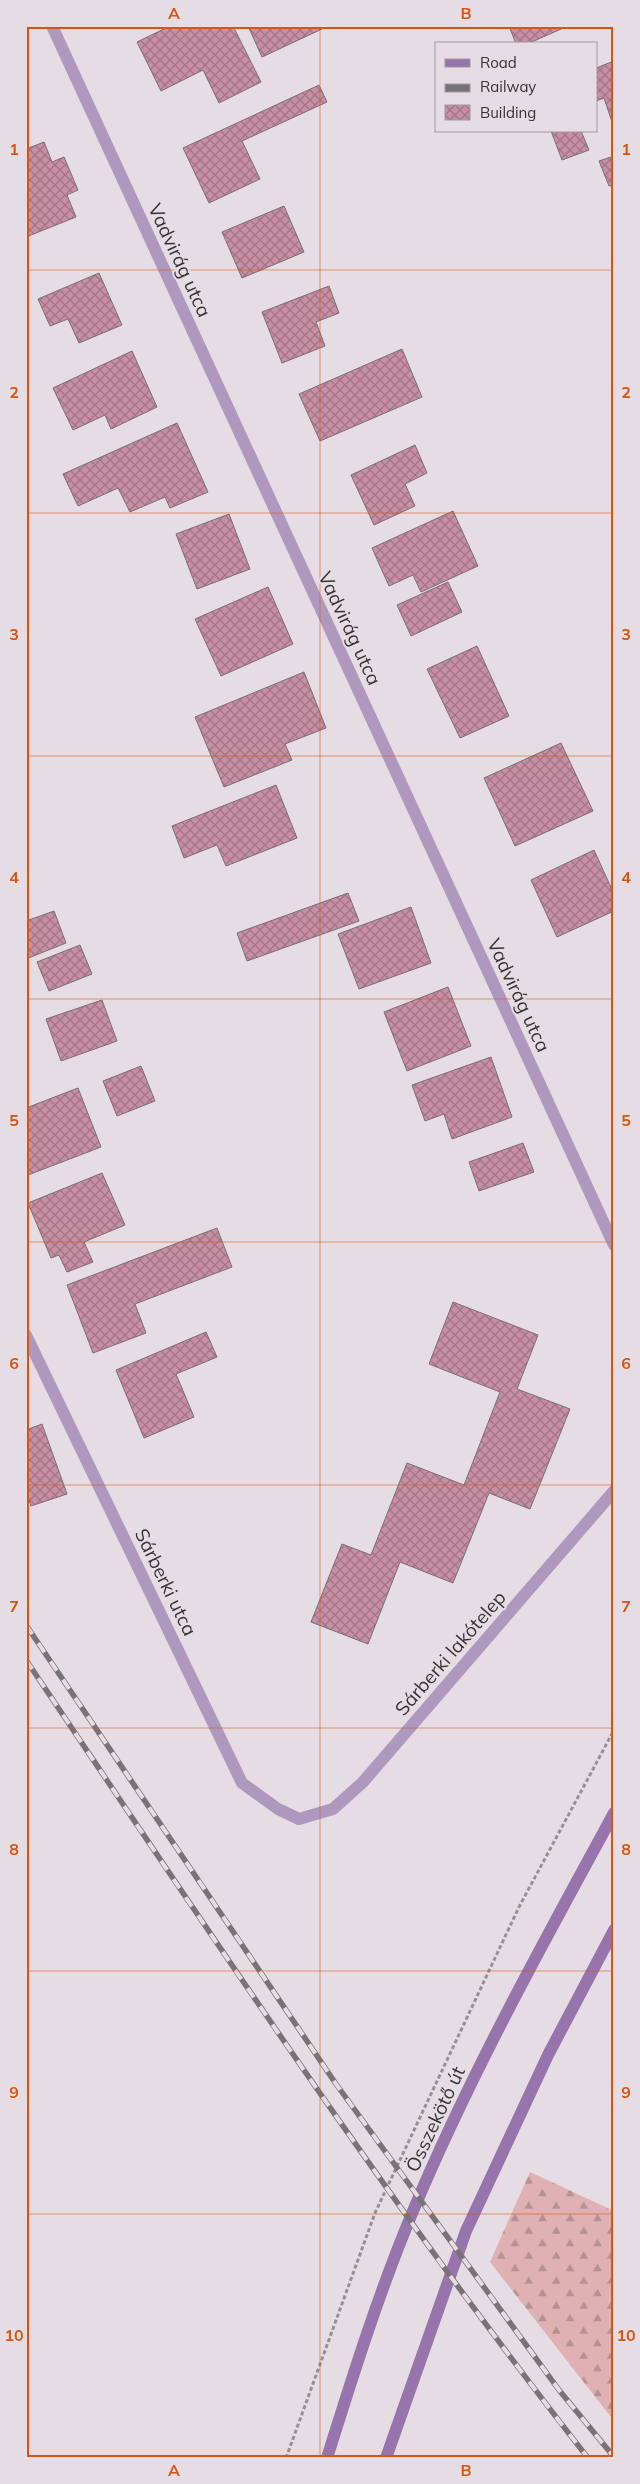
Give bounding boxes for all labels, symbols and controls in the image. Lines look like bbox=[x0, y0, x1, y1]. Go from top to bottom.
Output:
text: A bbox=[168, 3, 180, 23]
text: B bbox=[460, 3, 472, 23]
legend bbox=[435, 42, 598, 132]
text: Road bbox=[480, 53, 517, 72]
text: Railway bbox=[480, 77, 536, 96]
text: Building bbox=[480, 103, 536, 122]
text: 1 bbox=[9, 139, 19, 159]
text: 1 bbox=[621, 139, 631, 159]
street label: Vadvirág utca bbox=[143, 199, 217, 321]
text: 2 bbox=[9, 382, 19, 402]
text: 2 bbox=[621, 382, 631, 402]
street label: Vadvirág utca bbox=[313, 567, 387, 689]
text: 3 bbox=[9, 624, 19, 644]
text: 3 bbox=[621, 624, 631, 644]
text: 4 bbox=[9, 867, 19, 887]
text: 4 bbox=[621, 867, 631, 887]
street label: Vadvirág utca bbox=[482, 934, 556, 1056]
text: 5 bbox=[9, 1110, 19, 1130]
text: 5 bbox=[621, 1110, 631, 1130]
text: 6 bbox=[9, 1353, 19, 1373]
text: 6 bbox=[621, 1353, 631, 1373]
street label: Sárberki utca bbox=[130, 1524, 202, 1640]
street label: Sárberki lakótelep bbox=[389, 1586, 511, 1720]
text: 7 bbox=[9, 1596, 19, 1616]
text: 7 bbox=[621, 1596, 631, 1616]
text: 8 bbox=[9, 1839, 19, 1859]
text: 8 bbox=[621, 1839, 631, 1859]
street label: Összekötő út bbox=[400, 2062, 470, 2176]
text: 9 bbox=[9, 2082, 19, 2102]
text: 9 bbox=[621, 2082, 631, 2102]
text: 10 bbox=[4, 2325, 24, 2345]
text: 10 bbox=[616, 2325, 636, 2345]
text: A bbox=[168, 2460, 180, 2480]
text: B bbox=[460, 2460, 472, 2480]

